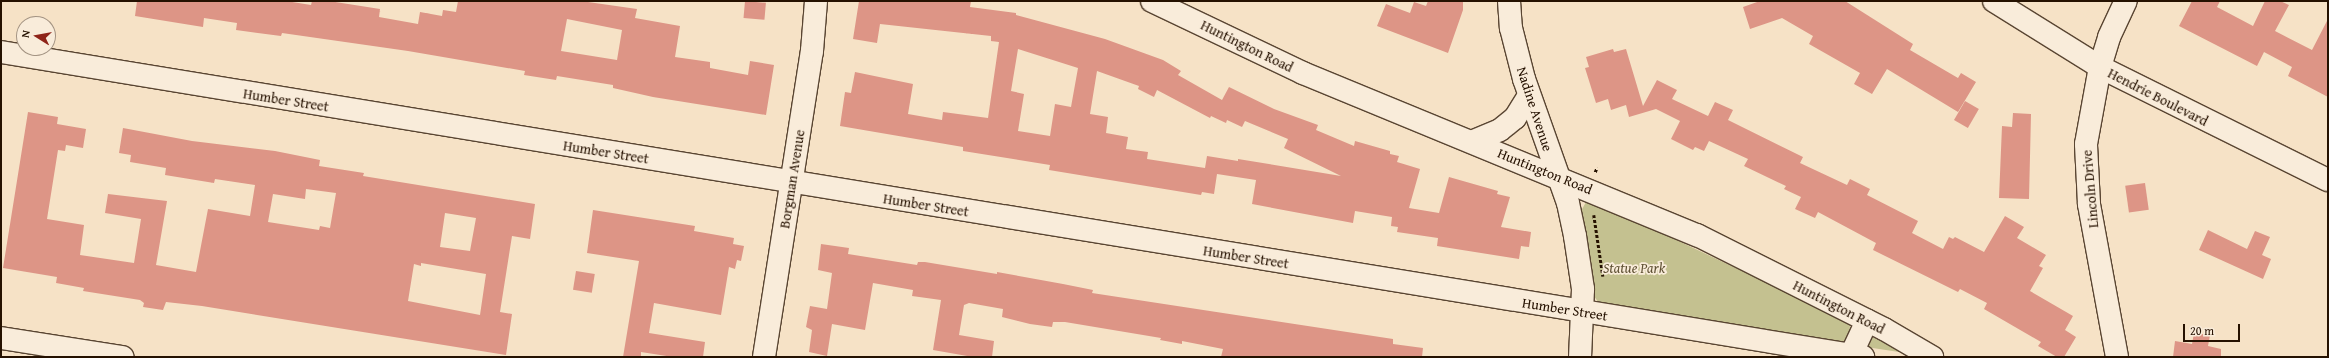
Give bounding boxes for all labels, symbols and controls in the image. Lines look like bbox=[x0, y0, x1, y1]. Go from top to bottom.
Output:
north arrow bbox=[16, 16, 56, 56]
street label: Huntington Road bbox=[1198, 16, 1296, 76]
text: N bbox=[17, 29, 34, 39]
street label: Nadine Avenue bbox=[1513, 65, 1557, 153]
street label: Hendrie Boulevard bbox=[2105, 65, 2211, 129]
street label: Humber Street bbox=[242, 85, 330, 115]
street label: Borgman Avenue bbox=[776, 128, 808, 230]
street label: Humber Street bbox=[562, 137, 650, 167]
street label: Huntington Road bbox=[1495, 144, 1595, 198]
street label: Lincoln Drive bbox=[2078, 149, 2102, 229]
street label: Humber Street bbox=[882, 190, 970, 220]
street label: Humber Street bbox=[1202, 242, 1290, 272]
park label: Statue Park bbox=[1603, 260, 1665, 276]
street label: Huntington Road bbox=[1790, 277, 1888, 337]
street label: Humber Street bbox=[1521, 294, 1609, 324]
scale bar bbox=[2185, 316, 2242, 342]
text: 20 m bbox=[2190, 322, 2214, 339]

